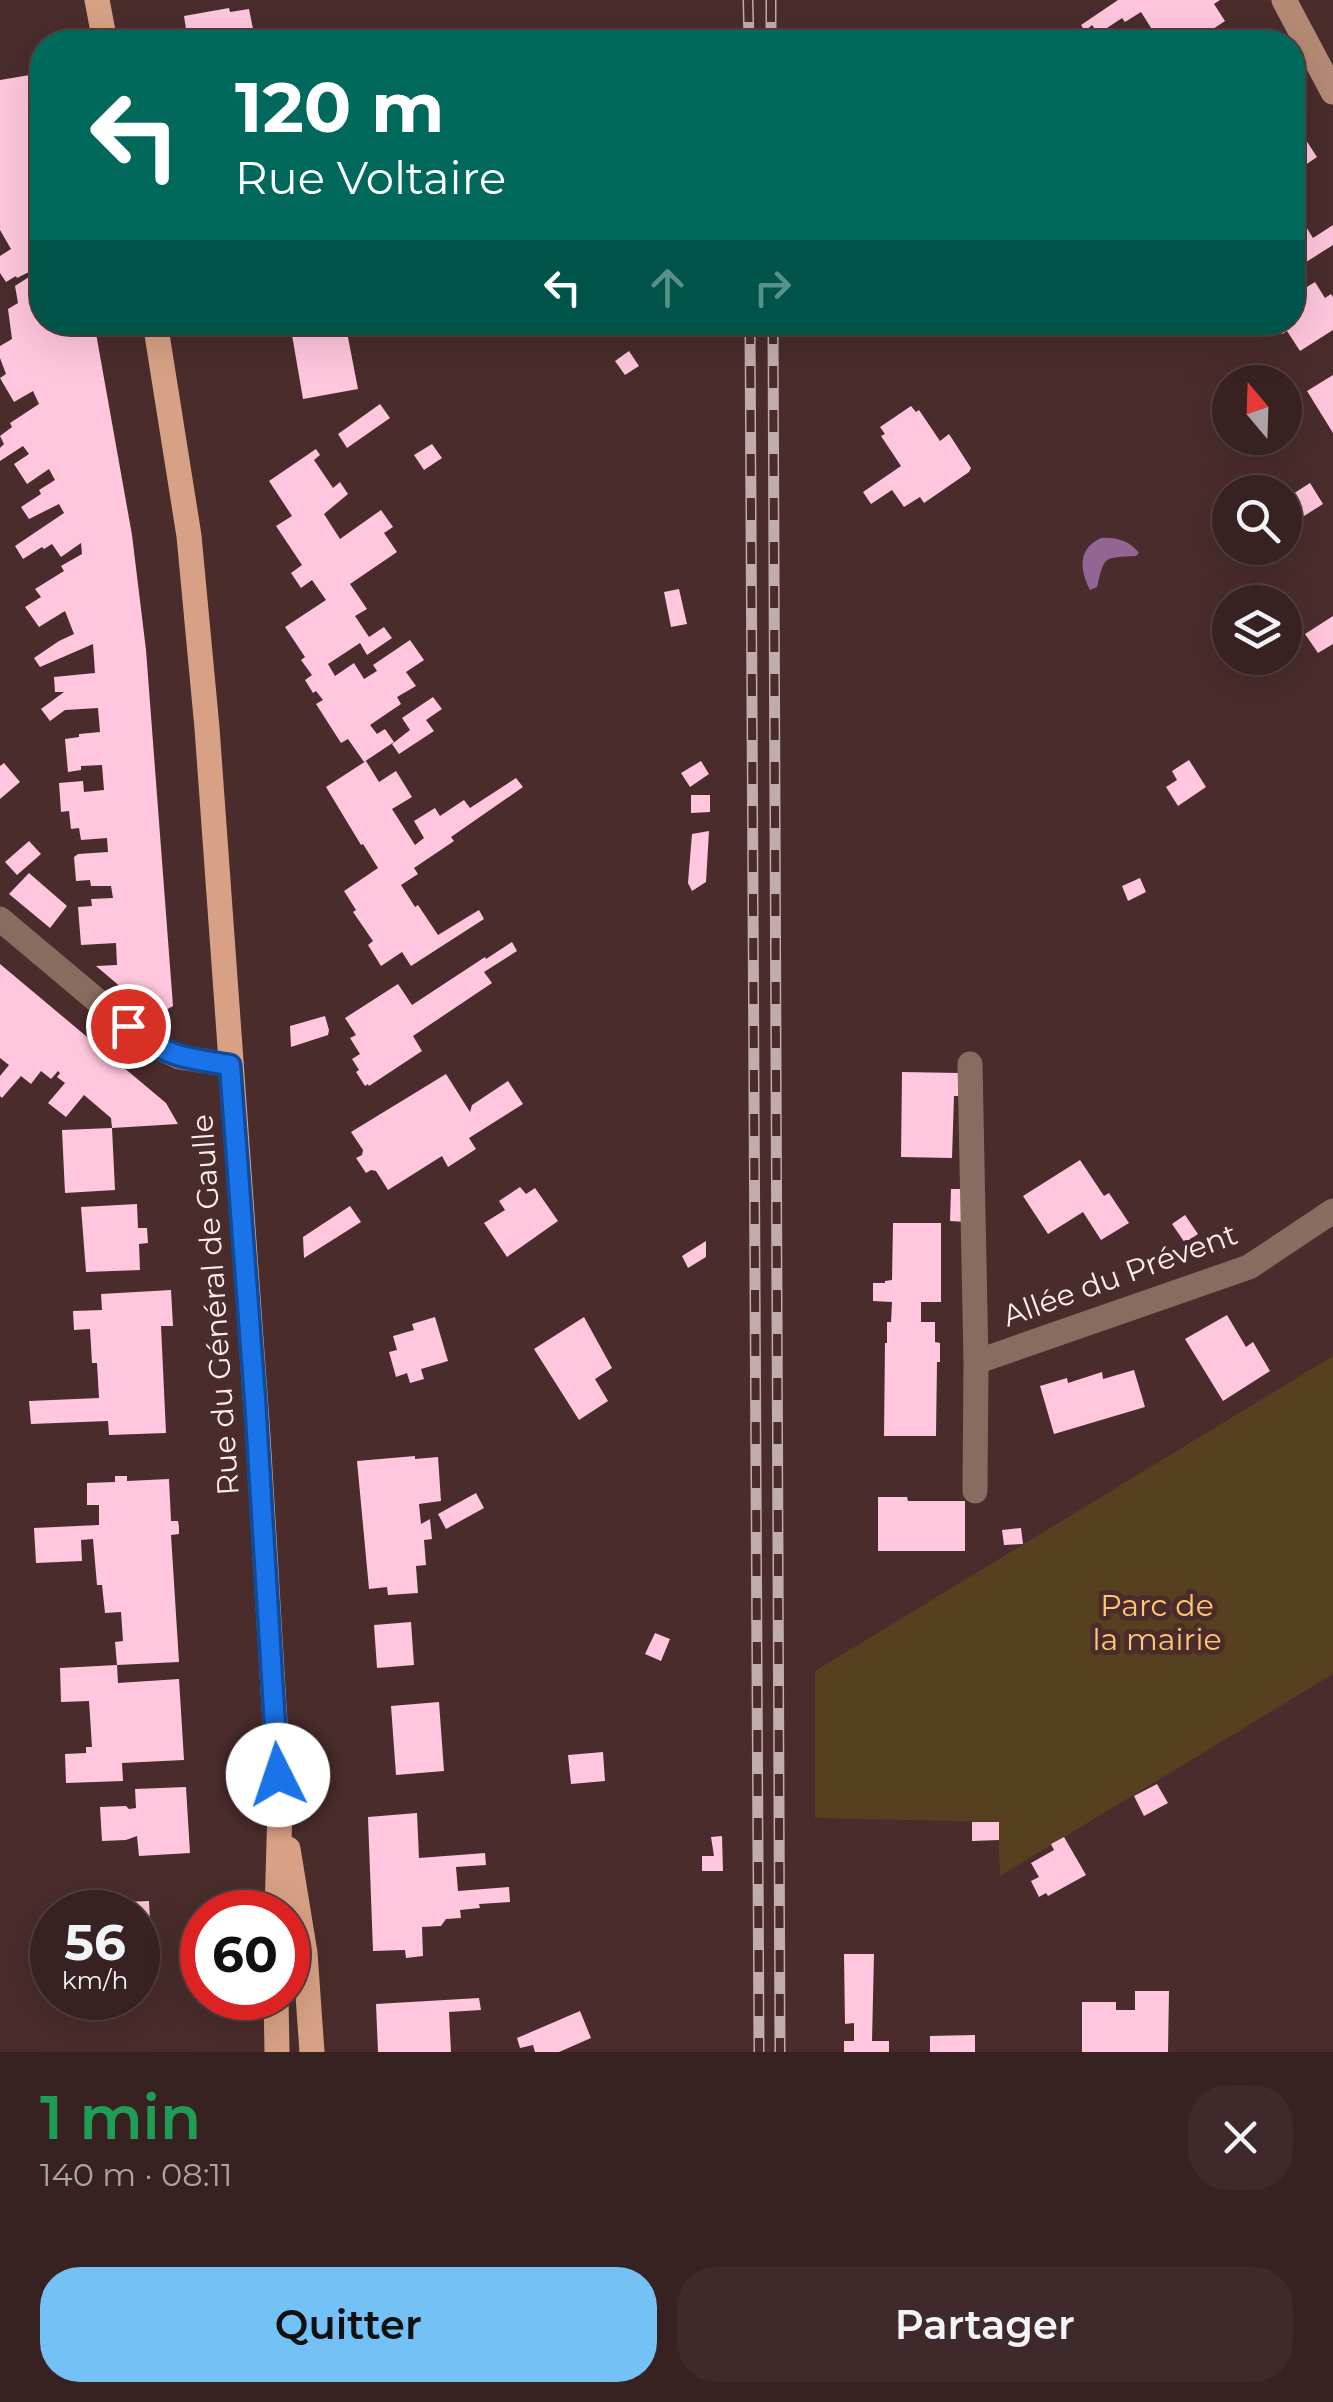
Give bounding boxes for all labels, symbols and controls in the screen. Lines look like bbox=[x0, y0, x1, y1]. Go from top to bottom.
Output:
text: 120 m bbox=[235, 64, 445, 150]
icon: left bbox=[70, 70, 200, 200]
text: Rue Voltaire bbox=[235, 150, 506, 205]
icon: left bbox=[535, 260, 590, 315]
icon: ahead bbox=[640, 260, 695, 315]
icon: right bbox=[745, 260, 800, 315]
north arrow bbox=[1212, 365, 1302, 455]
map controls bbox=[1212, 365, 1302, 675]
button: search bbox=[1212, 475, 1302, 565]
button: layers bbox=[1212, 585, 1302, 675]
pin bbox=[86, 984, 171, 1069]
icon: arrive bbox=[101, 999, 156, 1054]
street label: Rue du Général de Gaulle bbox=[183, 1113, 247, 1497]
street label: Allée du Prévent bbox=[998, 1215, 1242, 1335]
park label: Parc de la mairie bbox=[1092, 1587, 1222, 1658]
position arrow bbox=[226, 1723, 330, 1827]
speed limit sign: 60 bbox=[180, 1890, 310, 2020]
text: 56 bbox=[64, 1912, 126, 1973]
text: km/h bbox=[62, 1965, 128, 1995]
text: 1 min bbox=[40, 2081, 201, 2154]
button: close bbox=[1188, 2085, 1293, 2190]
text: 140 m · 08:11 bbox=[40, 2155, 233, 2194]
button: Quitter bbox=[40, 2267, 657, 2382]
button: Partager bbox=[677, 2267, 1293, 2382]

